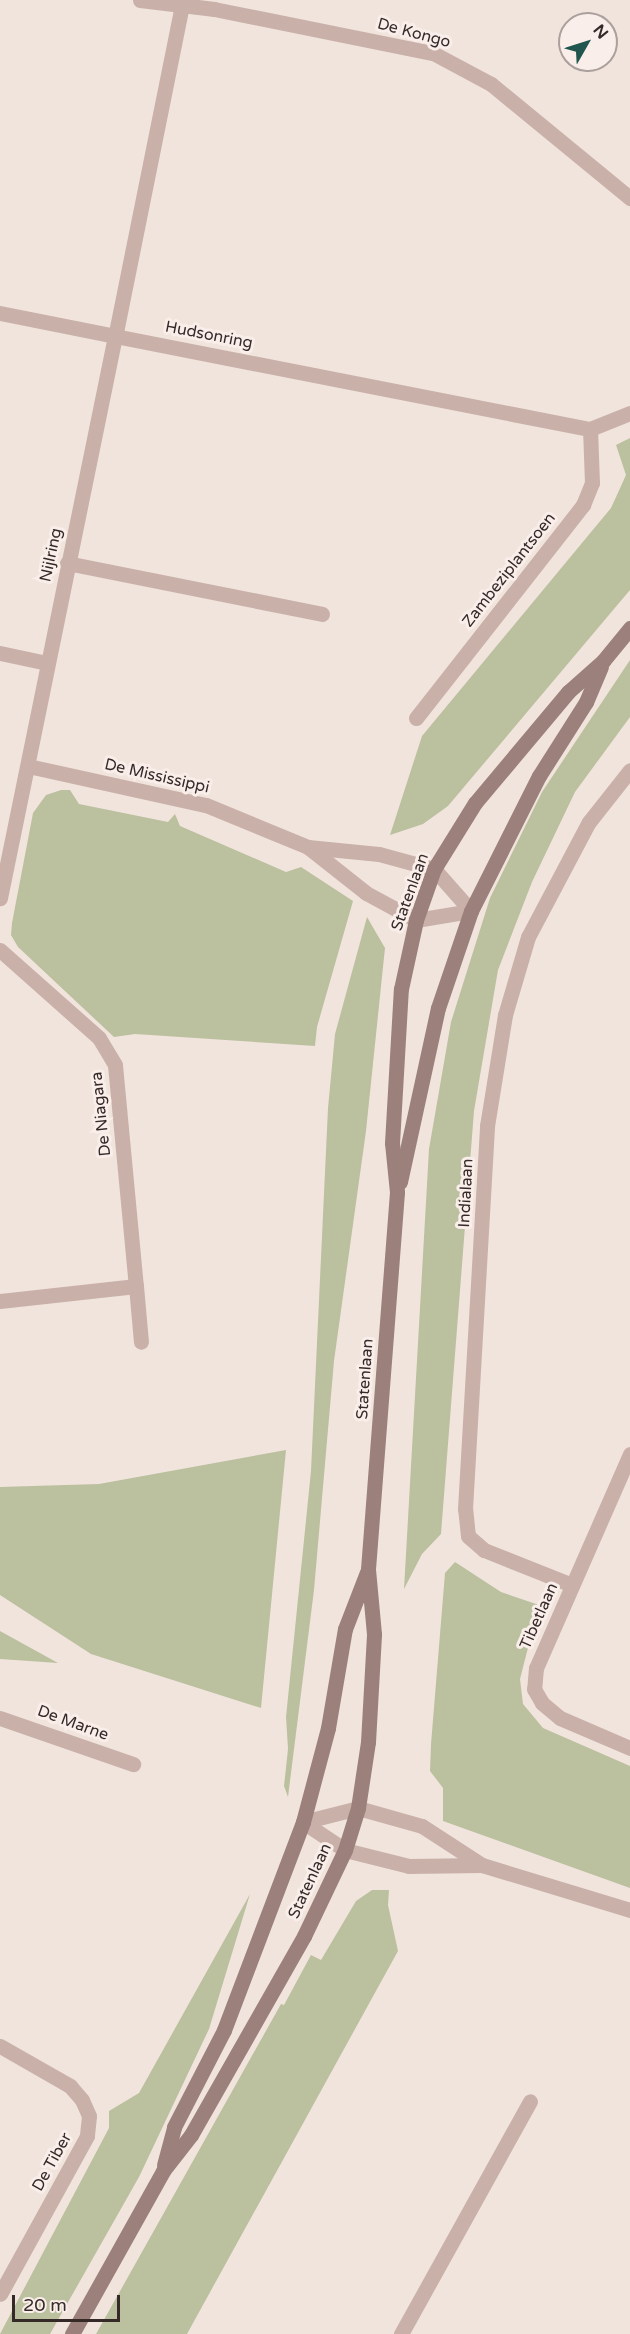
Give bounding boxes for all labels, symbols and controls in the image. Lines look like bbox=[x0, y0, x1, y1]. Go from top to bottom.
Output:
north arrow bbox=[558, 12, 618, 72]
street label: De Kongo bbox=[375, 14, 453, 52]
text: N bbox=[589, 21, 612, 43]
street label: Hudsonring bbox=[164, 317, 254, 353]
street label: Zambeziplantsoen bbox=[458, 509, 560, 631]
street label: Nijlring bbox=[36, 526, 66, 584]
street label: De Mississippi bbox=[103, 755, 211, 797]
street label: Statenlaan bbox=[387, 851, 433, 933]
street label: De Niagara bbox=[87, 1071, 115, 1157]
street label: Indialaan bbox=[455, 1158, 477, 1228]
street label: Statenlaan bbox=[353, 1338, 377, 1420]
street label: Tibetlaan bbox=[516, 1580, 562, 1652]
street label: De Marne bbox=[35, 1701, 111, 1745]
street label: Statenlaan bbox=[284, 1840, 336, 1922]
street label: De Tiber bbox=[28, 2129, 76, 2195]
scale bar bbox=[15, 2283, 123, 2321]
text: 20 m bbox=[23, 2294, 67, 2316]

